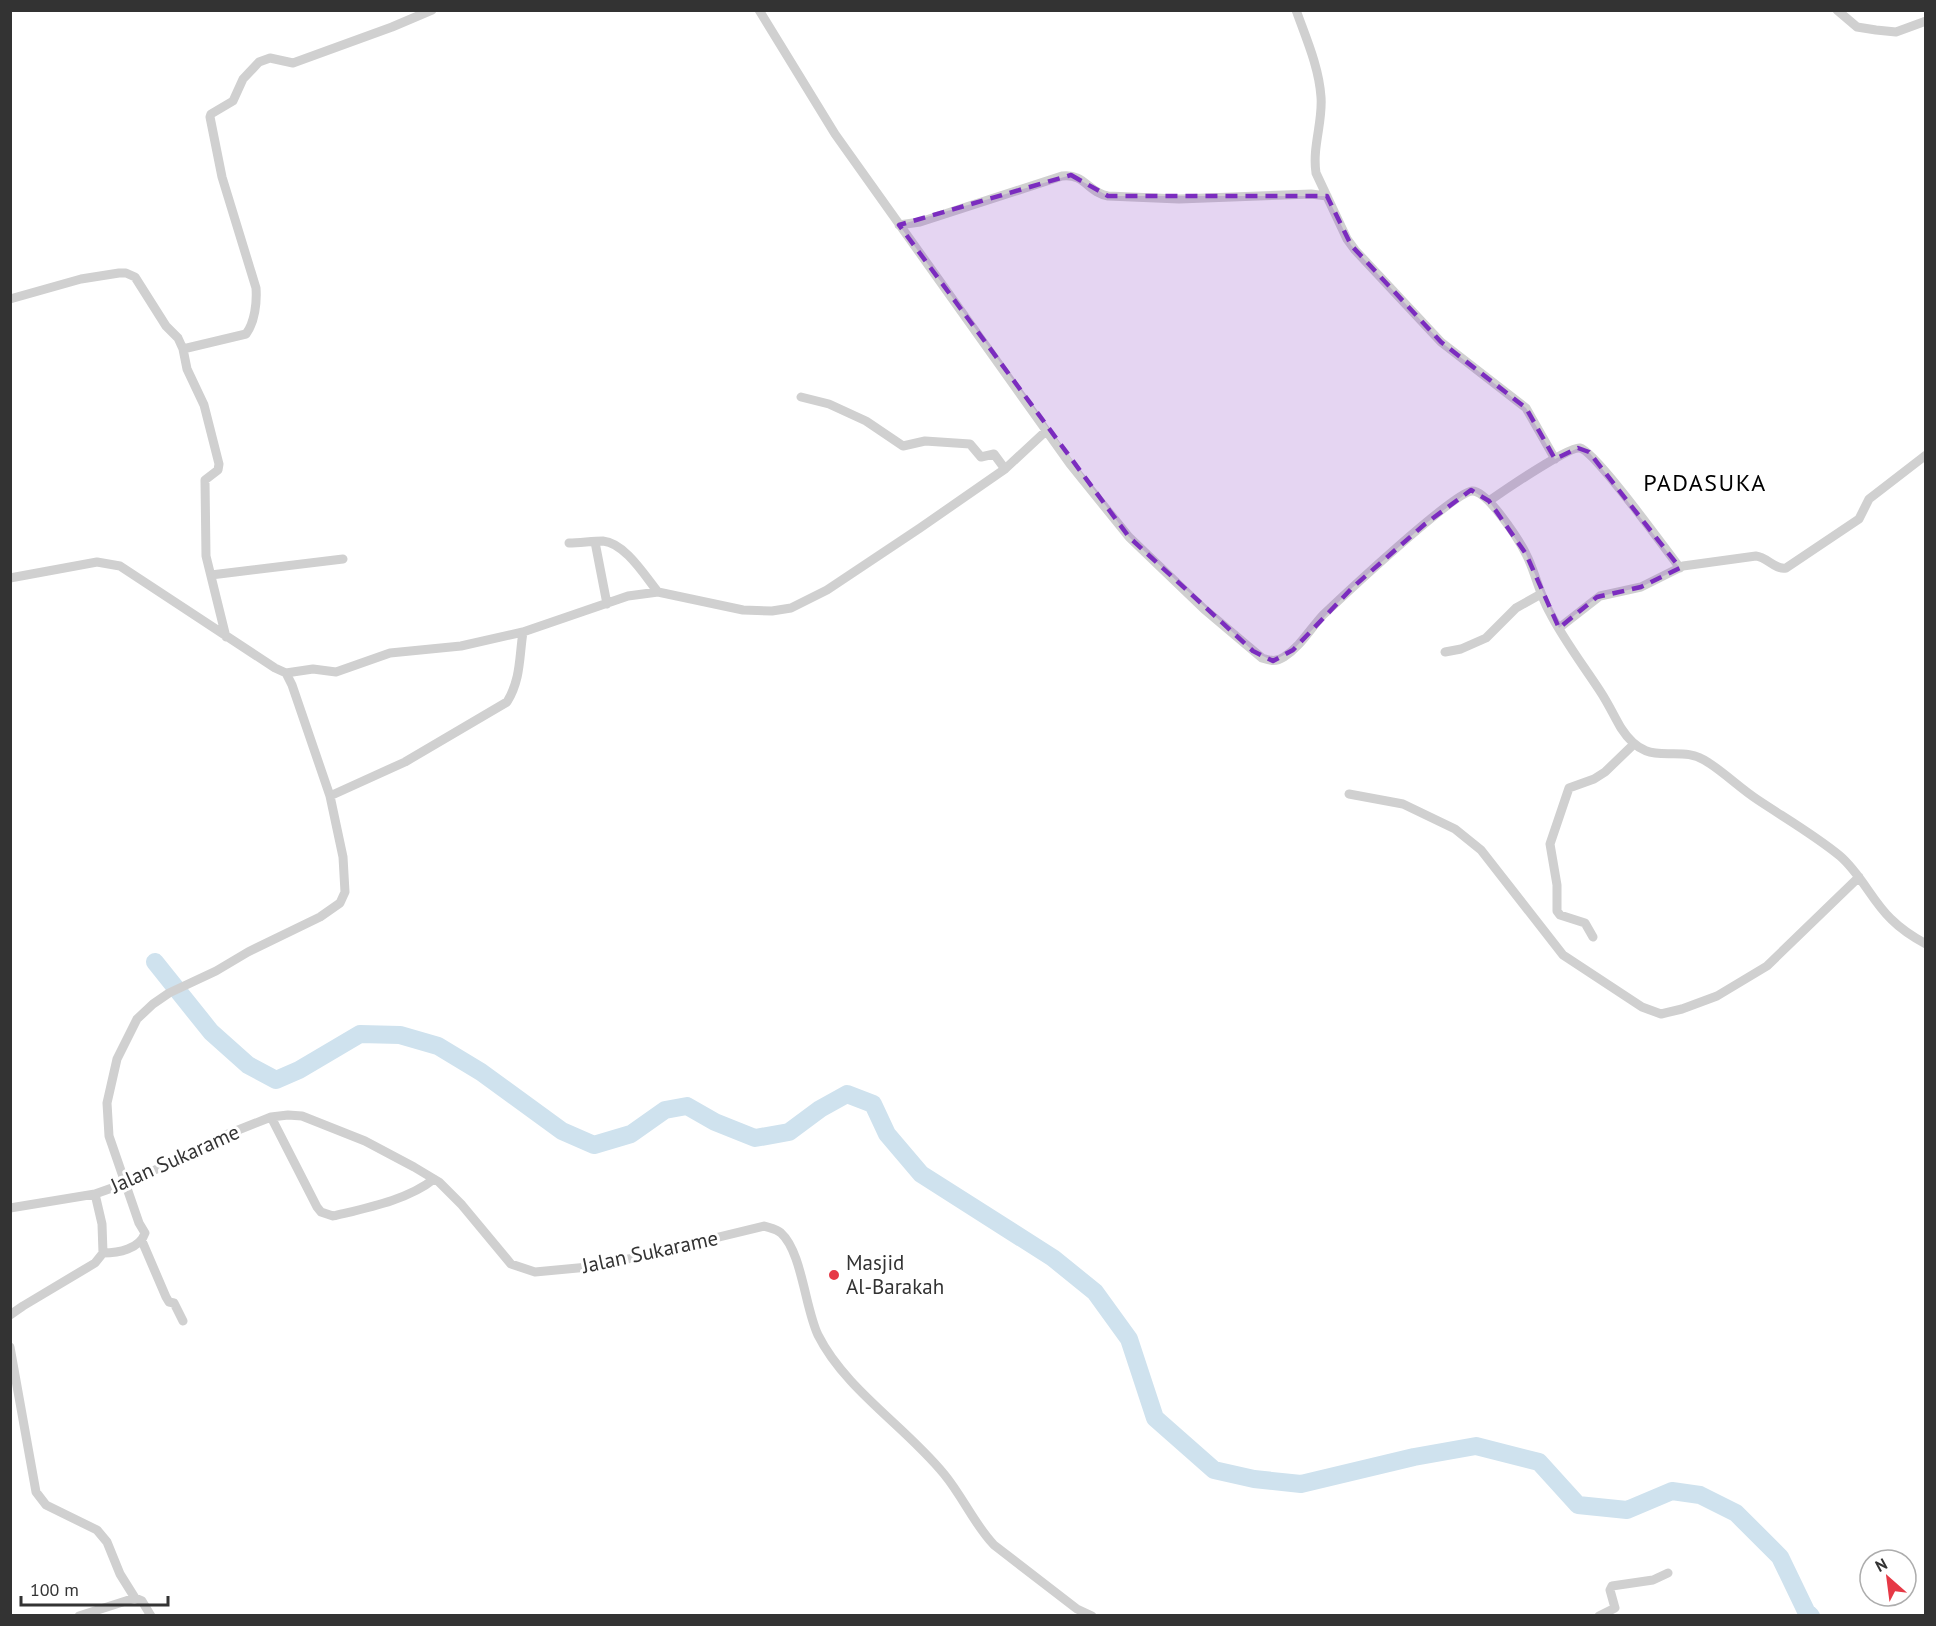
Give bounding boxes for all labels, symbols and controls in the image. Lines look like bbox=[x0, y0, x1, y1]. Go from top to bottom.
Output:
district label: PADASUKA bbox=[1643, 467, 1767, 498]
street label: Jalan Sukarame bbox=[105, 1118, 244, 1199]
street label: Jalan Sukarame bbox=[578, 1224, 720, 1279]
place label: Masjid Al-Barakah bbox=[846, 1249, 944, 1300]
marker: Masjid Al-Barakah bbox=[827, 1268, 841, 1282]
north arrow bbox=[1858, 1548, 1918, 1608]
text: N bbox=[1872, 1553, 1890, 1576]
scale bar bbox=[21, 1569, 168, 1607]
text: 100 m bbox=[30, 1578, 79, 1601]

